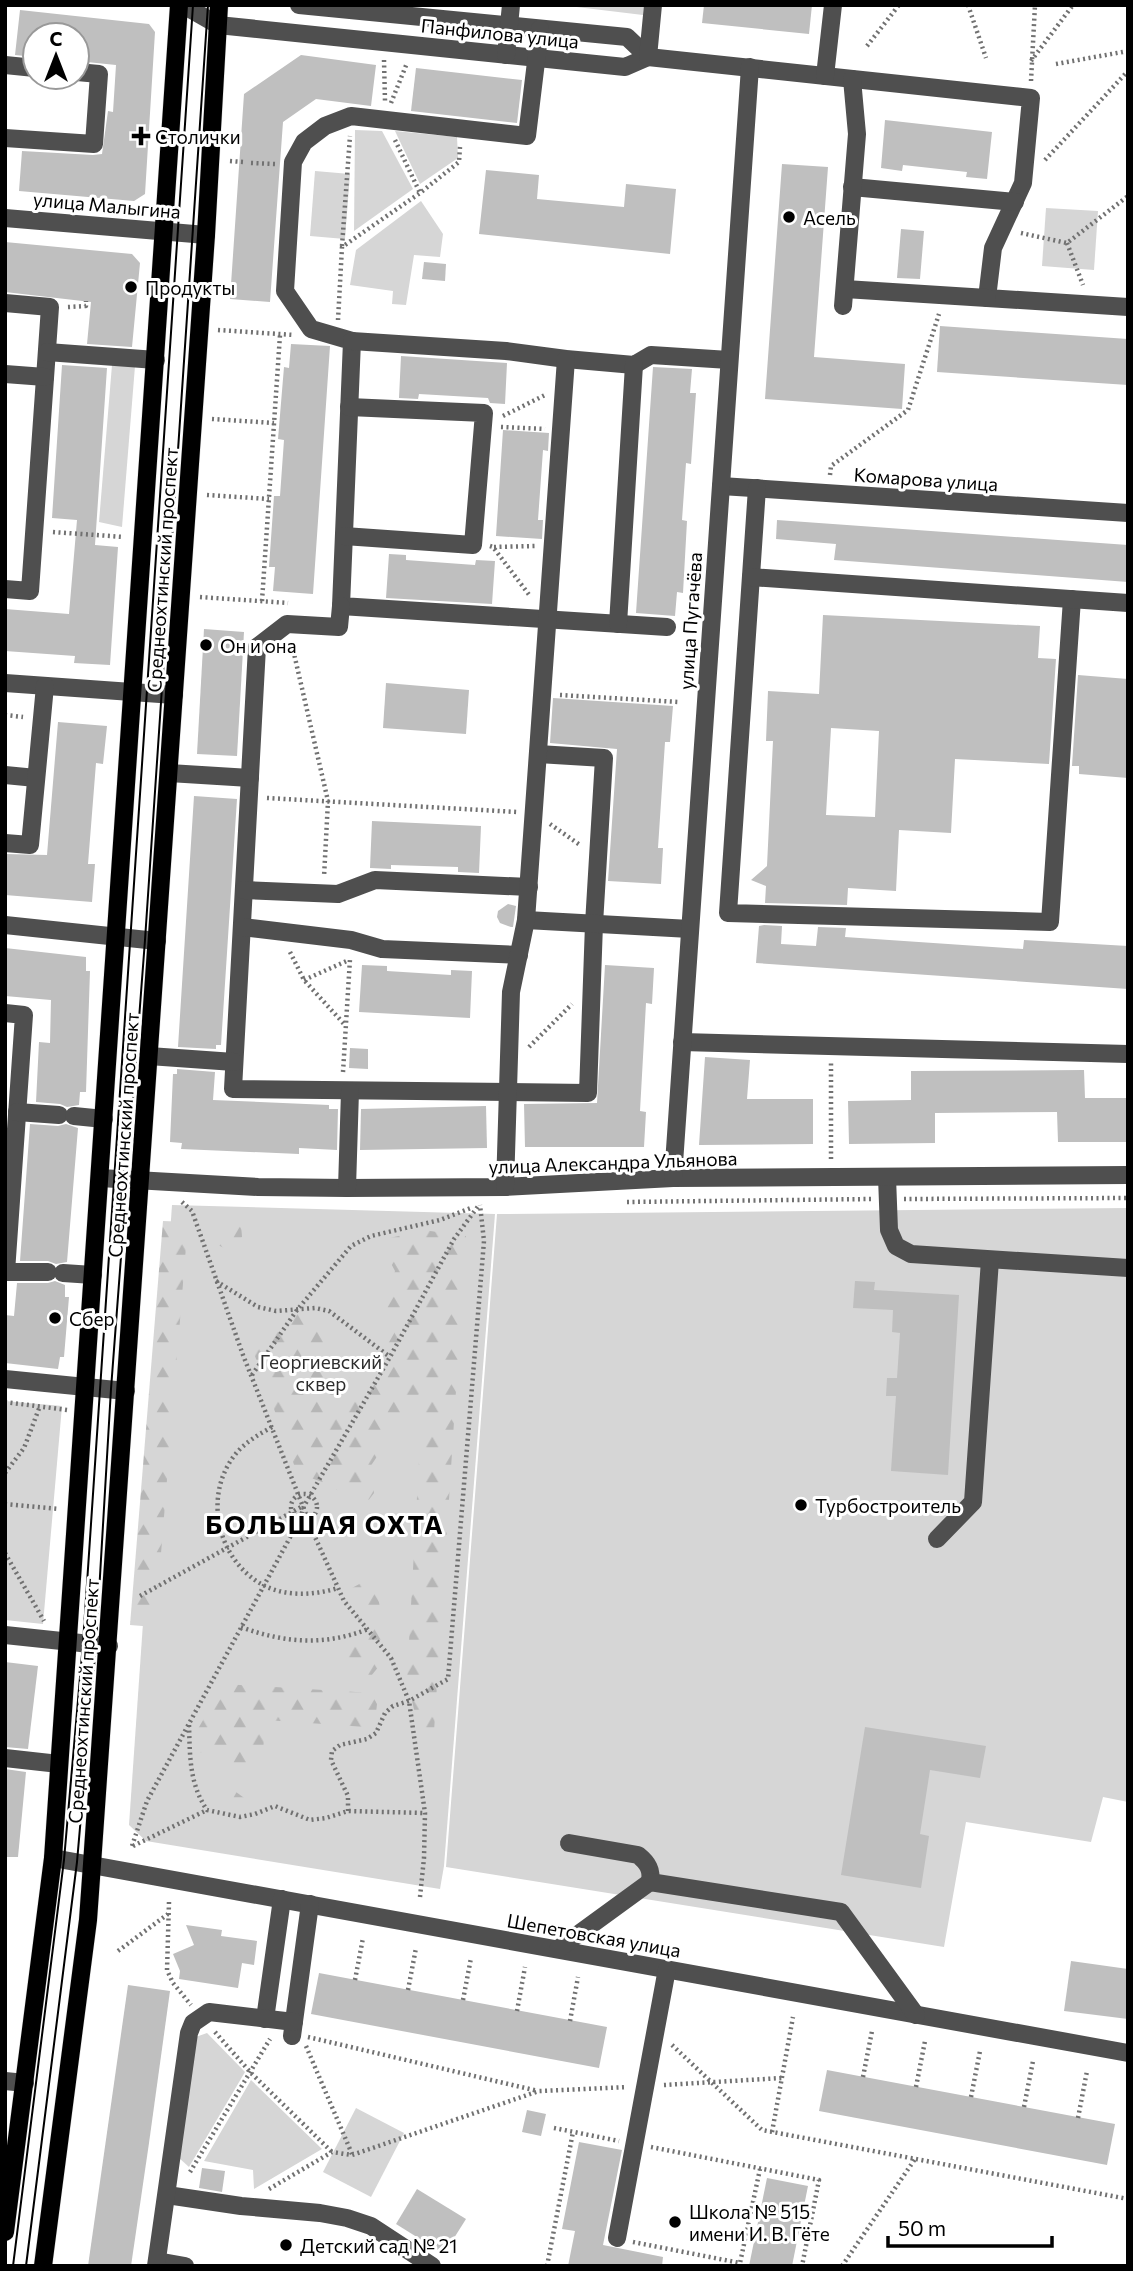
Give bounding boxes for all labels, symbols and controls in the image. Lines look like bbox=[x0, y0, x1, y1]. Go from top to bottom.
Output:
street label: Панфилова улица bbox=[420, 13, 580, 53]
north arrow bbox=[21, 21, 91, 91]
text: С bbox=[50, 27, 63, 50]
place label: Столички bbox=[155, 125, 241, 148]
marker: Столички bbox=[133, 128, 149, 144]
street label: улица Малыгина bbox=[32, 187, 182, 223]
place label: Асель bbox=[803, 206, 856, 229]
marker: Асель bbox=[781, 209, 797, 225]
place label: Продукты bbox=[145, 276, 235, 299]
marker: Продукты bbox=[123, 279, 139, 295]
street label: Среднеохтинский проспект bbox=[142, 447, 182, 693]
street label: Комарова улица bbox=[853, 462, 999, 496]
street label: улица Пугачёва bbox=[674, 551, 706, 691]
place label: Он и она bbox=[220, 634, 297, 657]
marker: Он и она bbox=[198, 637, 214, 653]
street label: Среднеохтинский проспект bbox=[103, 1012, 143, 1258]
street label: улица Александра Ульянова bbox=[488, 1146, 738, 1178]
place label: Сбер bbox=[69, 1307, 115, 1330]
marker: Сбер bbox=[47, 1310, 63, 1326]
park label: Георгиевский сквер bbox=[260, 1350, 382, 1395]
place label: Турбостроитель bbox=[815, 1494, 961, 1517]
marker: Турбостроитель bbox=[793, 1497, 809, 1513]
district label: БОЛЬШАЯ ОХТА bbox=[205, 1508, 445, 1539]
street label: Среднеохтинский проспект bbox=[63, 1578, 103, 1824]
street label: Шепетовская улица bbox=[505, 1908, 683, 1962]
place label: Школа № 515 имени И. В. Гёте bbox=[689, 2200, 830, 2245]
scale bar bbox=[888, 2204, 1052, 2248]
marker: Школа № 515 имени И. В. Гёте bbox=[667, 2214, 683, 2230]
text: 50 m bbox=[898, 2215, 946, 2240]
place label: Детский сад № 21 bbox=[300, 2234, 457, 2257]
marker: Детский сад № 21 bbox=[278, 2237, 294, 2253]

